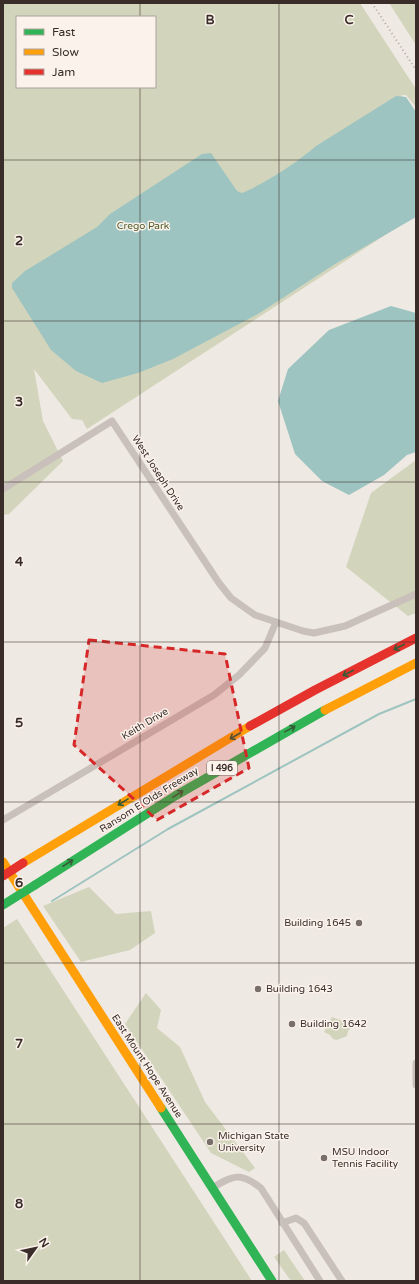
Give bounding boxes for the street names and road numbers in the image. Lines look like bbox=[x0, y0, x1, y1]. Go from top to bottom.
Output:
street label: West Joseph Drive bbox=[129, 433, 187, 513]
street label: Keith Drive bbox=[120, 705, 171, 743]
road number: I 496 bbox=[207, 761, 237, 775]
street label: Ransom E Olds Freeway bbox=[97, 764, 201, 835]
street label: East Mount Hope Avenue bbox=[109, 1012, 185, 1120]

